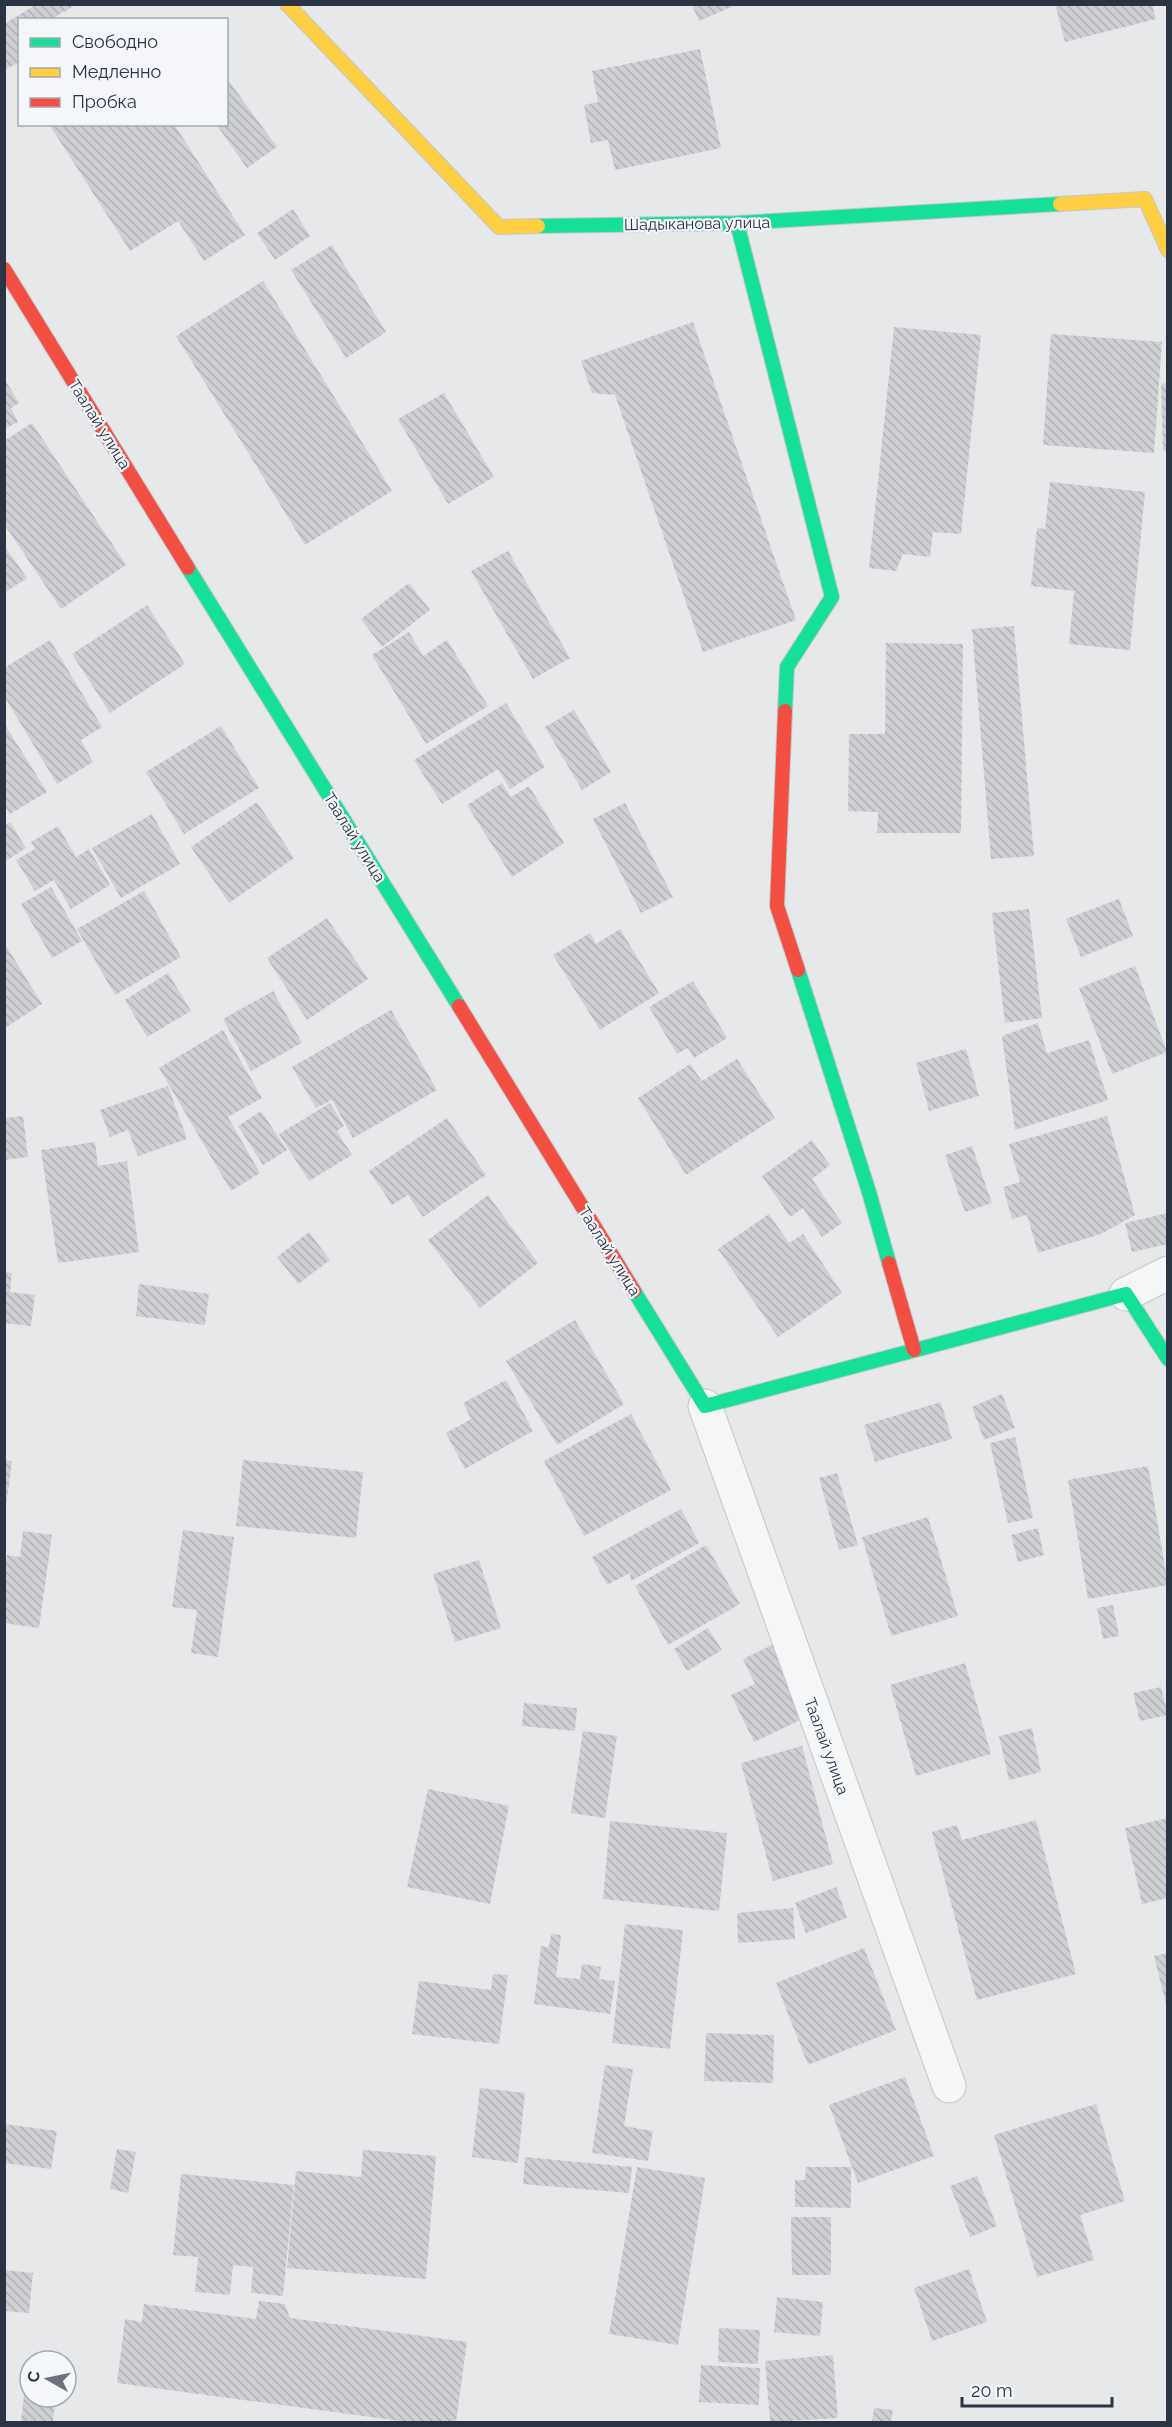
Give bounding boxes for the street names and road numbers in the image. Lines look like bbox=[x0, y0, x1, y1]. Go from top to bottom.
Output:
street label: Шадыканова улица bbox=[624, 213, 770, 234]
street label: Таалай улица bbox=[65, 376, 135, 472]
street label: Таалай улица bbox=[320, 789, 390, 885]
street label: Таалай улица bbox=[575, 1203, 645, 1299]
street label: Таалай улица bbox=[800, 1695, 853, 1797]

